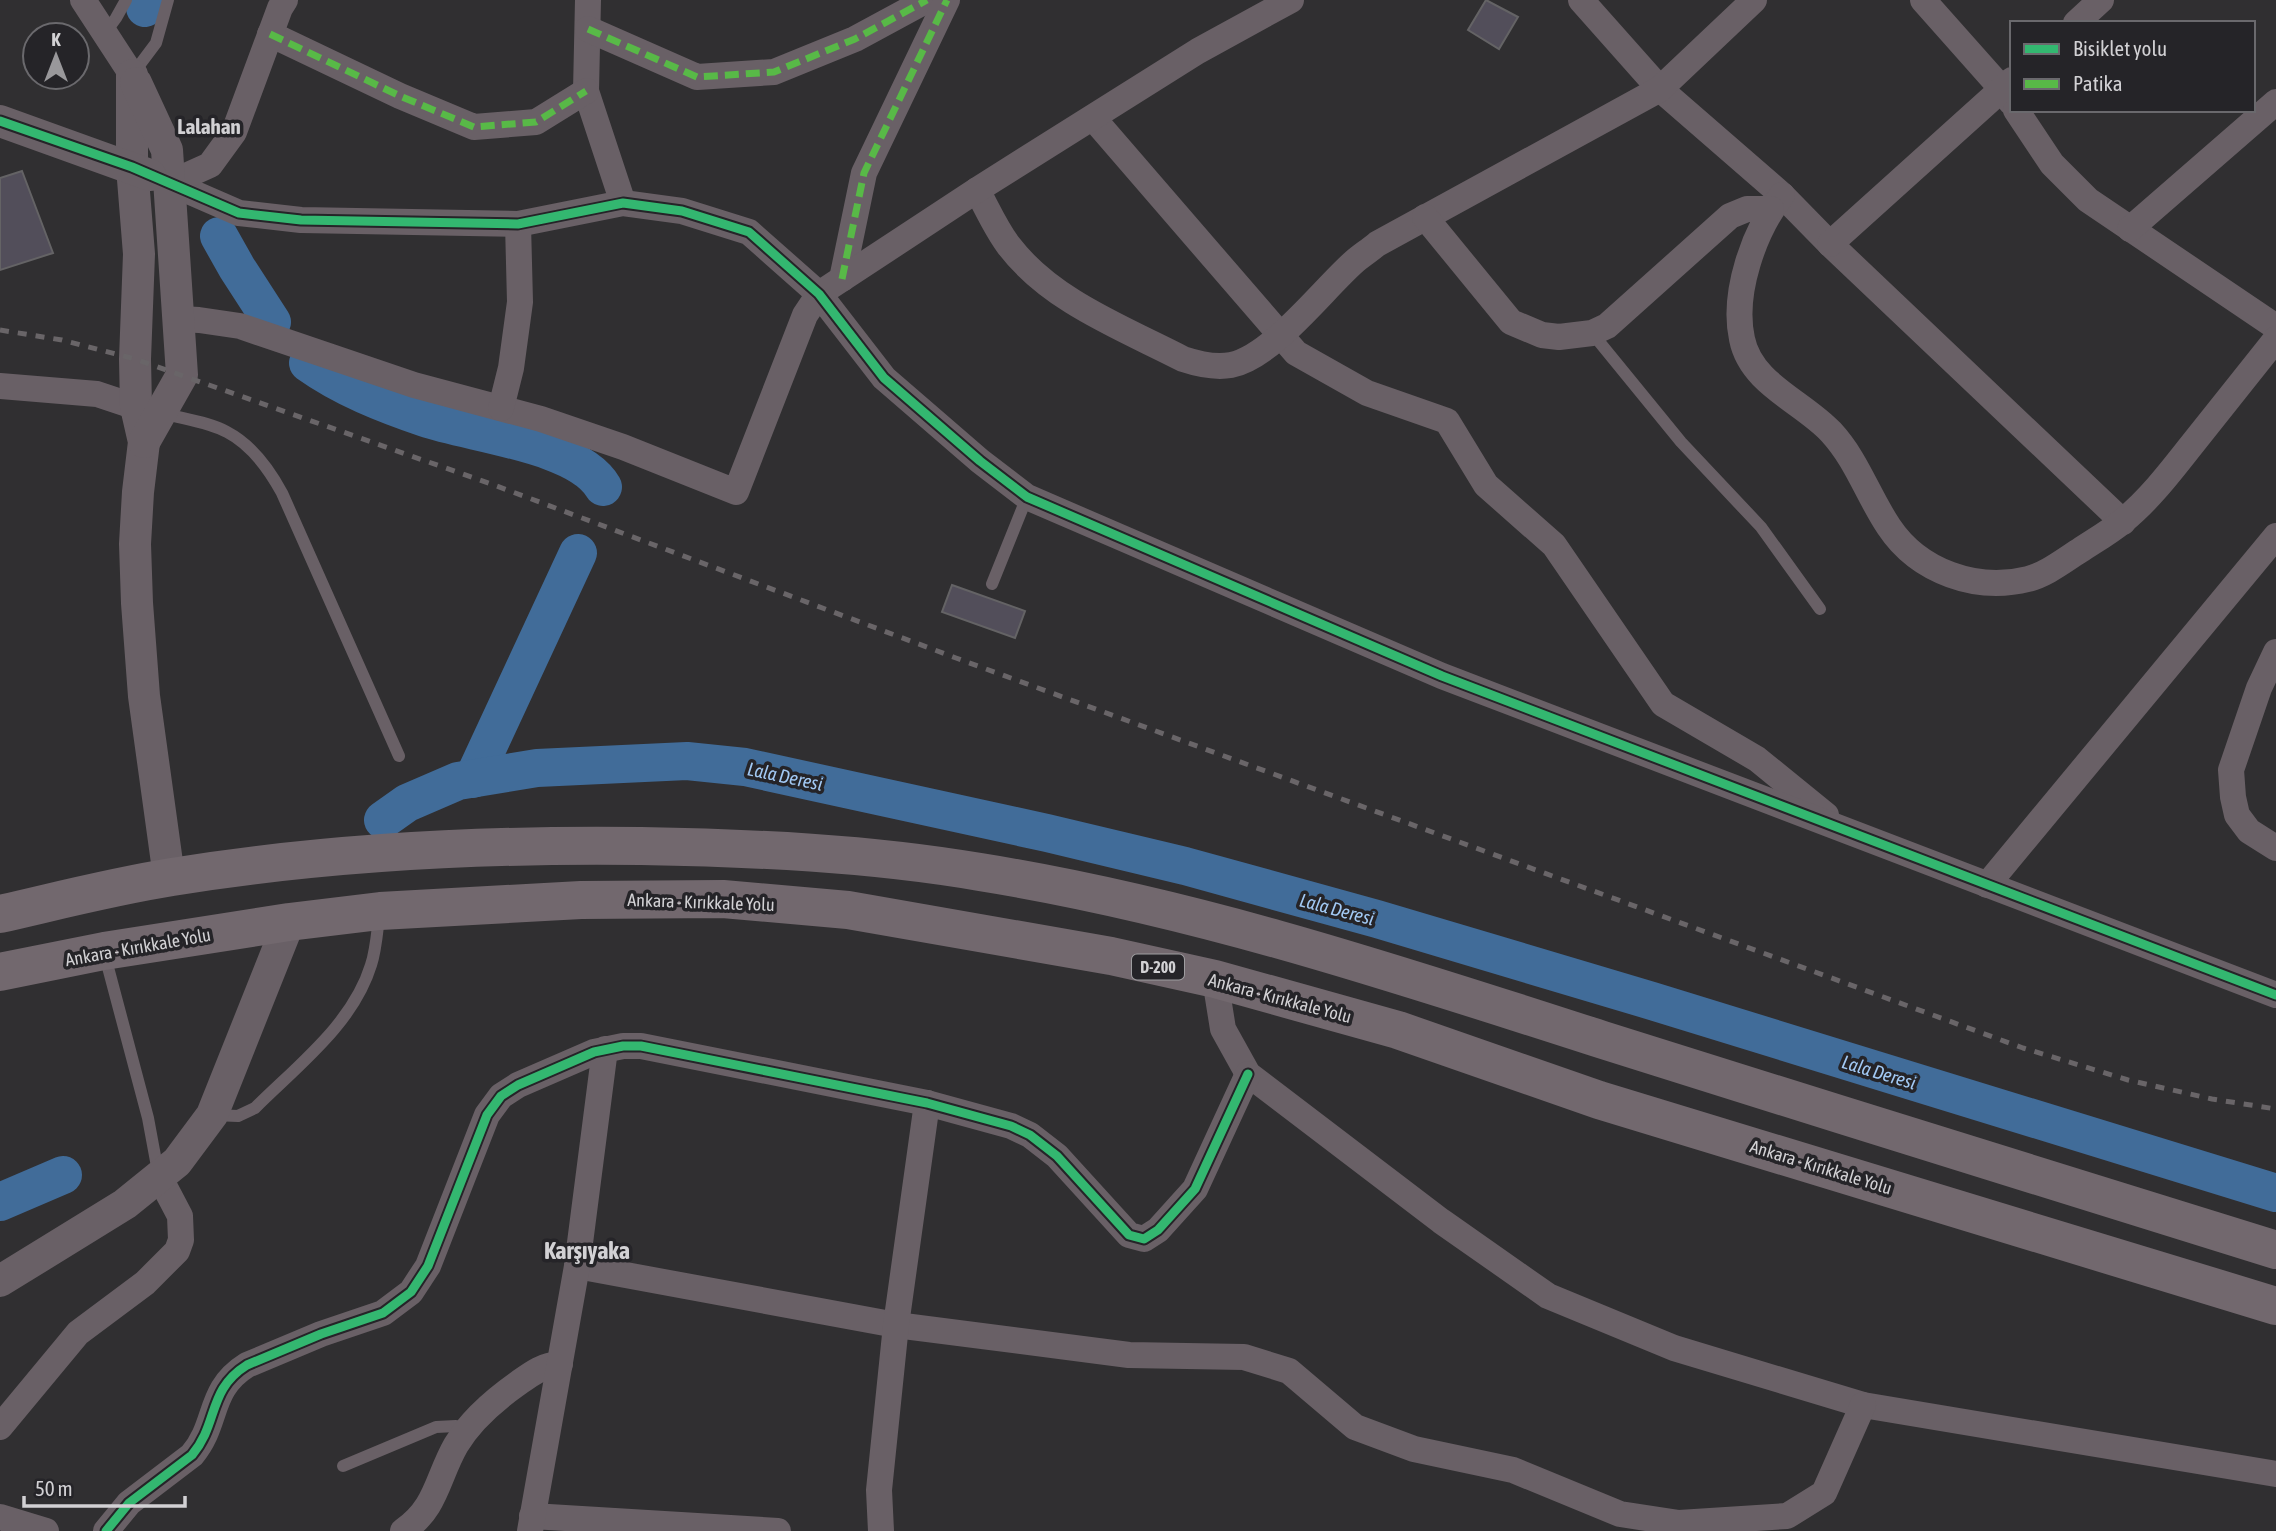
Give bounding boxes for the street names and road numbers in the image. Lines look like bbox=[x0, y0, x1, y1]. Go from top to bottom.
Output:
street label: Ankara - Kırıkkale Yolu bbox=[627, 889, 775, 915]
street label: Ankara - Kırıkkale Yolu bbox=[64, 924, 212, 970]
road number: D-200 bbox=[1132, 954, 1184, 979]
street label: Ankara - Kırıkkale Yolu bbox=[1206, 969, 1354, 1027]
street label: Ankara - Kırıkkale Yolu bbox=[1747, 1135, 1895, 1199]

